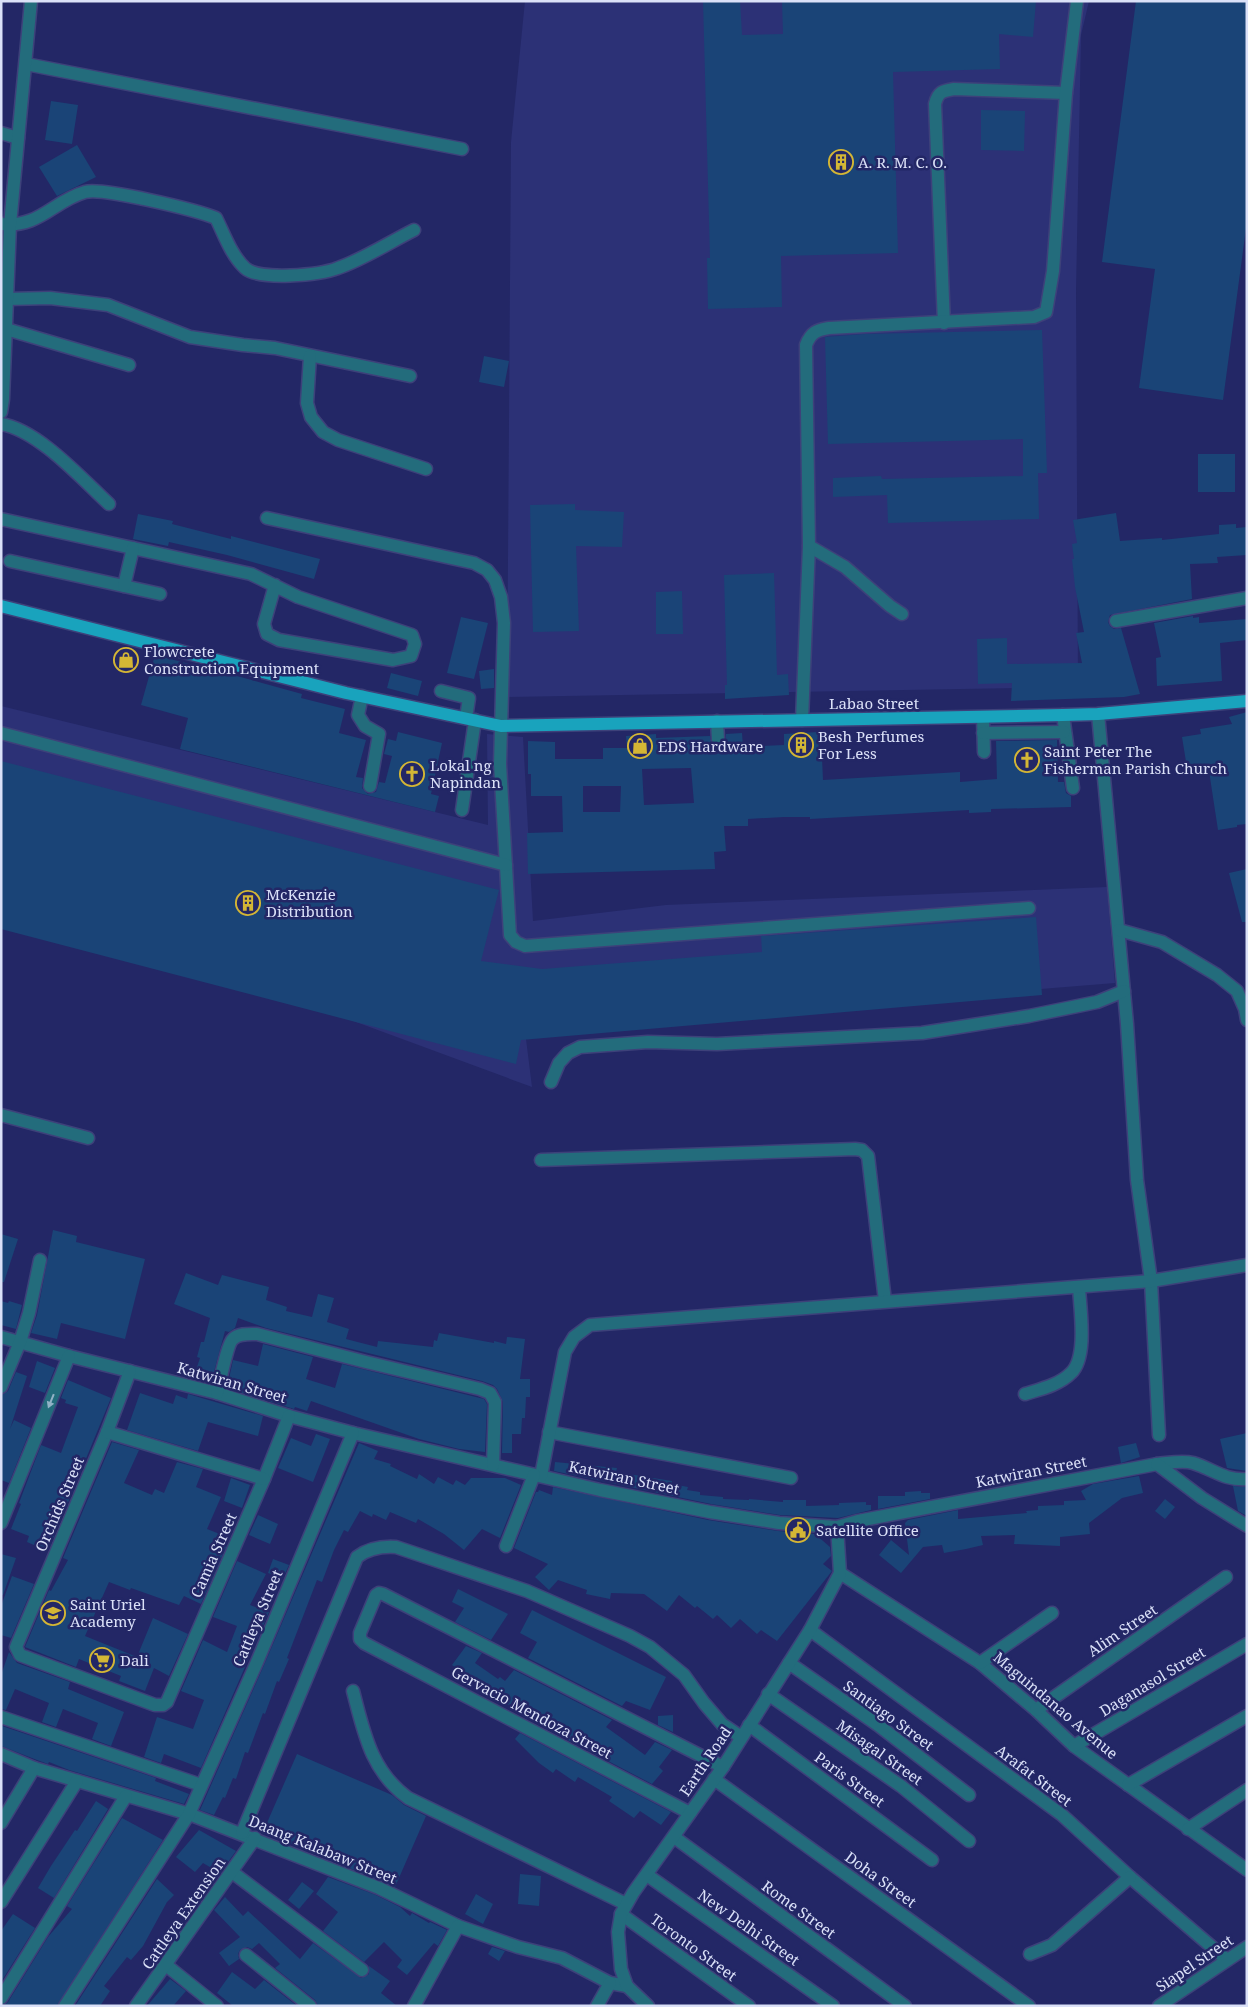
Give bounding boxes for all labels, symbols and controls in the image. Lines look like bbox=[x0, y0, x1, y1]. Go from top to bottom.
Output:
building icon: A. R. M. C. O. bbox=[828, 149, 854, 175]
place label: A. R. M. C. O. bbox=[858, 152, 947, 172]
place label: Flowcrete Construction Equipment bbox=[144, 641, 319, 678]
shop icon: Flowcrete Construction Equipment bbox=[113, 647, 139, 673]
street label: Labao Street bbox=[829, 693, 919, 713]
place label: Besh Perfumes For Less bbox=[818, 726, 924, 763]
building icon: Besh Perfumes For Less bbox=[788, 732, 814, 758]
shop icon: EDS Hardware bbox=[627, 733, 653, 759]
place label: EDS Hardware bbox=[658, 736, 763, 756]
place label: Saint Peter The Fisherman Parish Church bbox=[1044, 741, 1227, 778]
church icon: Saint Peter The Fisherman Parish Church bbox=[1014, 747, 1040, 773]
place label: Lokal ng Napindan bbox=[430, 755, 501, 792]
church icon: Lokal ng Napindan bbox=[399, 761, 425, 787]
place label: McKenzie Distribution bbox=[266, 884, 353, 921]
building icon: McKenzie Distribution bbox=[235, 890, 261, 916]
street label: Katwiran Street bbox=[175, 1357, 289, 1407]
one-way arrow bbox=[47, 1394, 54, 1409]
street label: Katwiran Street bbox=[974, 1450, 1088, 1492]
street label: Orchids Street bbox=[30, 1453, 88, 1555]
street label: Katwiran Street bbox=[567, 1456, 681, 1498]
street label: Camia Street bbox=[185, 1509, 241, 1601]
public building icon: Satellite Office bbox=[785, 1517, 811, 1543]
place label: Satellite Office bbox=[816, 1520, 919, 1540]
street label: Cattleya Street bbox=[228, 1566, 286, 1670]
place label: Saint Uriel Academy bbox=[70, 1594, 146, 1631]
street label: Alim Street bbox=[1083, 1599, 1161, 1661]
school or university icon: Saint Uriel Academy bbox=[40, 1600, 66, 1626]
street label: Daganasol Street bbox=[1096, 1642, 1208, 1720]
supermarket icon: Dali bbox=[89, 1647, 115, 1673]
street label: Maguindanao Avenue bbox=[990, 1647, 1122, 1763]
place label: Dali bbox=[120, 1650, 149, 1670]
street label: Gervacio Mendoza Street bbox=[448, 1661, 616, 1763]
street label: Santiago Street bbox=[840, 1675, 938, 1755]
street label: Misagal Street bbox=[833, 1715, 927, 1789]
street label: Earth Road bbox=[674, 1722, 736, 1800]
street label: Arafat Street bbox=[992, 1740, 1076, 1810]
street label: Paris Street bbox=[811, 1747, 889, 1811]
street label: Daang Kalabaw Street bbox=[246, 1810, 400, 1888]
street label: Doha Street bbox=[841, 1846, 921, 1912]
street label: Cattleya Extension bbox=[137, 1853, 229, 1973]
street label: Rome Street bbox=[758, 1876, 840, 1942]
street label: New Delhi Street bbox=[694, 1884, 804, 1970]
street label: Toronto Street bbox=[647, 1909, 741, 1985]
street label: Siapel Street bbox=[1152, 1930, 1236, 1996]

